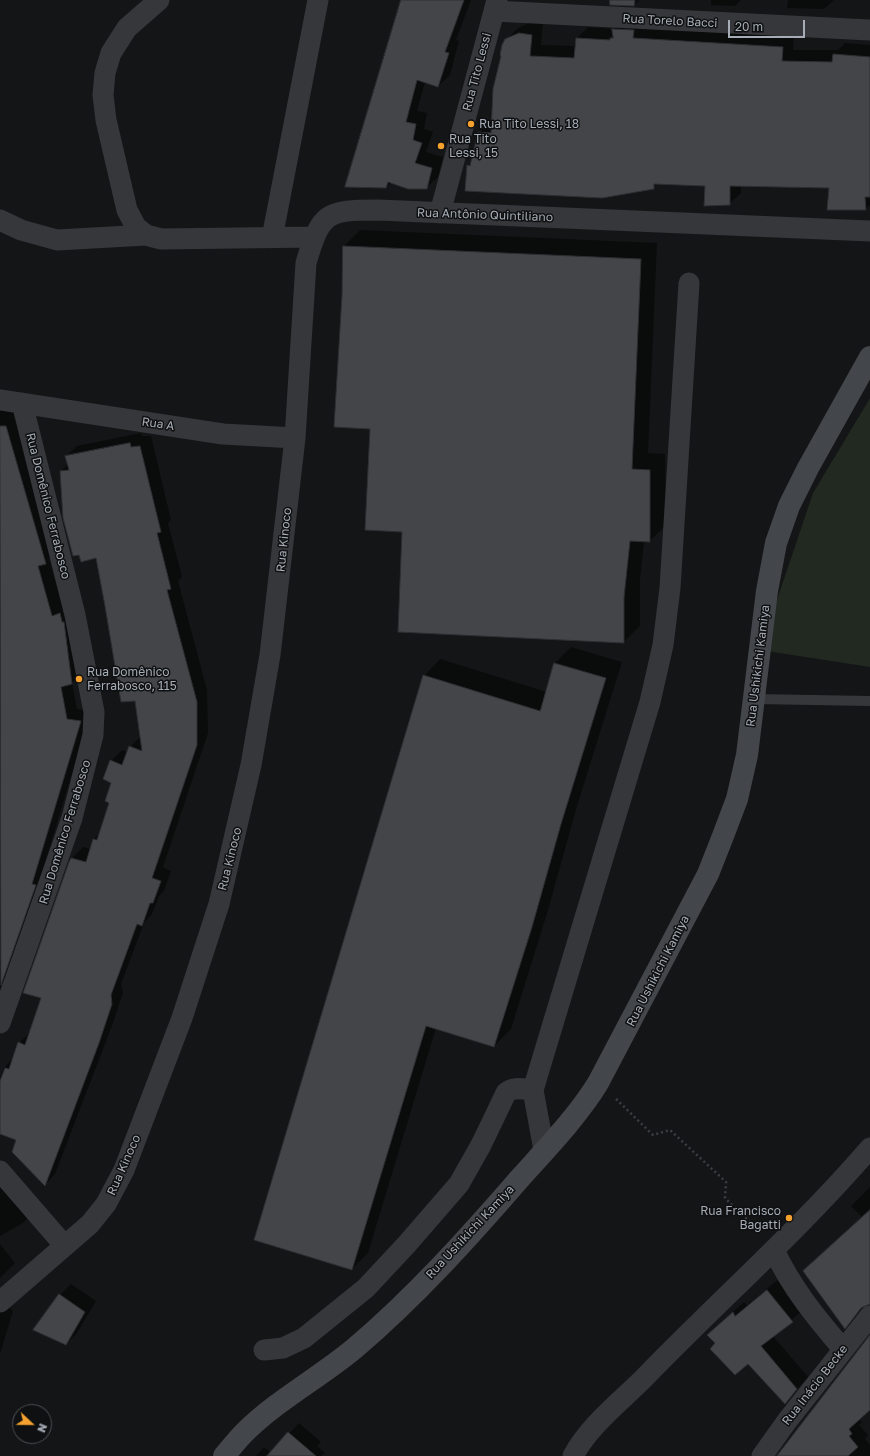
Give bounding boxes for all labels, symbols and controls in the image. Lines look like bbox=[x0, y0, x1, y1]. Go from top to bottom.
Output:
street label: Rua Torelo Bacci bbox=[622, 11, 718, 31]
scale bar bbox=[730, 12, 807, 38]
text: 20 m bbox=[735, 19, 763, 34]
street label: Rua Tito Lessi bbox=[460, 31, 494, 113]
place label: Rua Tito Lessi, 18 bbox=[479, 117, 579, 131]
marker: Rua Tito Lessi, 18 bbox=[466, 119, 476, 129]
place label: Rua Tito Lessi, 15 bbox=[449, 132, 498, 160]
marker: Rua Tito Lessi, 15 bbox=[436, 141, 446, 151]
street label: Rua Antônio Quintiliano bbox=[417, 205, 553, 225]
street label: Rua A bbox=[141, 415, 175, 433]
street label: Rua Domênico Ferrabosco bbox=[23, 431, 73, 581]
street label: Rua Kinoco bbox=[273, 507, 295, 573]
street label: Rua Ushikichi Kamiya bbox=[743, 604, 773, 728]
place label: Rua Domênico Ferrabosco, 115 bbox=[87, 665, 177, 693]
marker: Rua Domênico Ferrabosco, 115 bbox=[74, 674, 84, 684]
street label: Rua Domênico Ferrabosco bbox=[36, 758, 94, 906]
street label: Rua Kinoco bbox=[215, 826, 245, 892]
street label: Rua Ushikichi Kamiya bbox=[624, 913, 692, 1029]
street label: Rua Kinoco bbox=[104, 1132, 144, 1198]
street label: Rua Ushikichi Kamiya bbox=[423, 1182, 517, 1282]
place label: Rua Francisco Bagatti bbox=[700, 1204, 781, 1232]
marker: Rua Francisco Bagatti bbox=[784, 1213, 794, 1223]
street label: Rua Inácio Becke bbox=[779, 1342, 851, 1428]
north arrow bbox=[12, 1404, 52, 1444]
text: N bbox=[35, 1422, 50, 1435]

